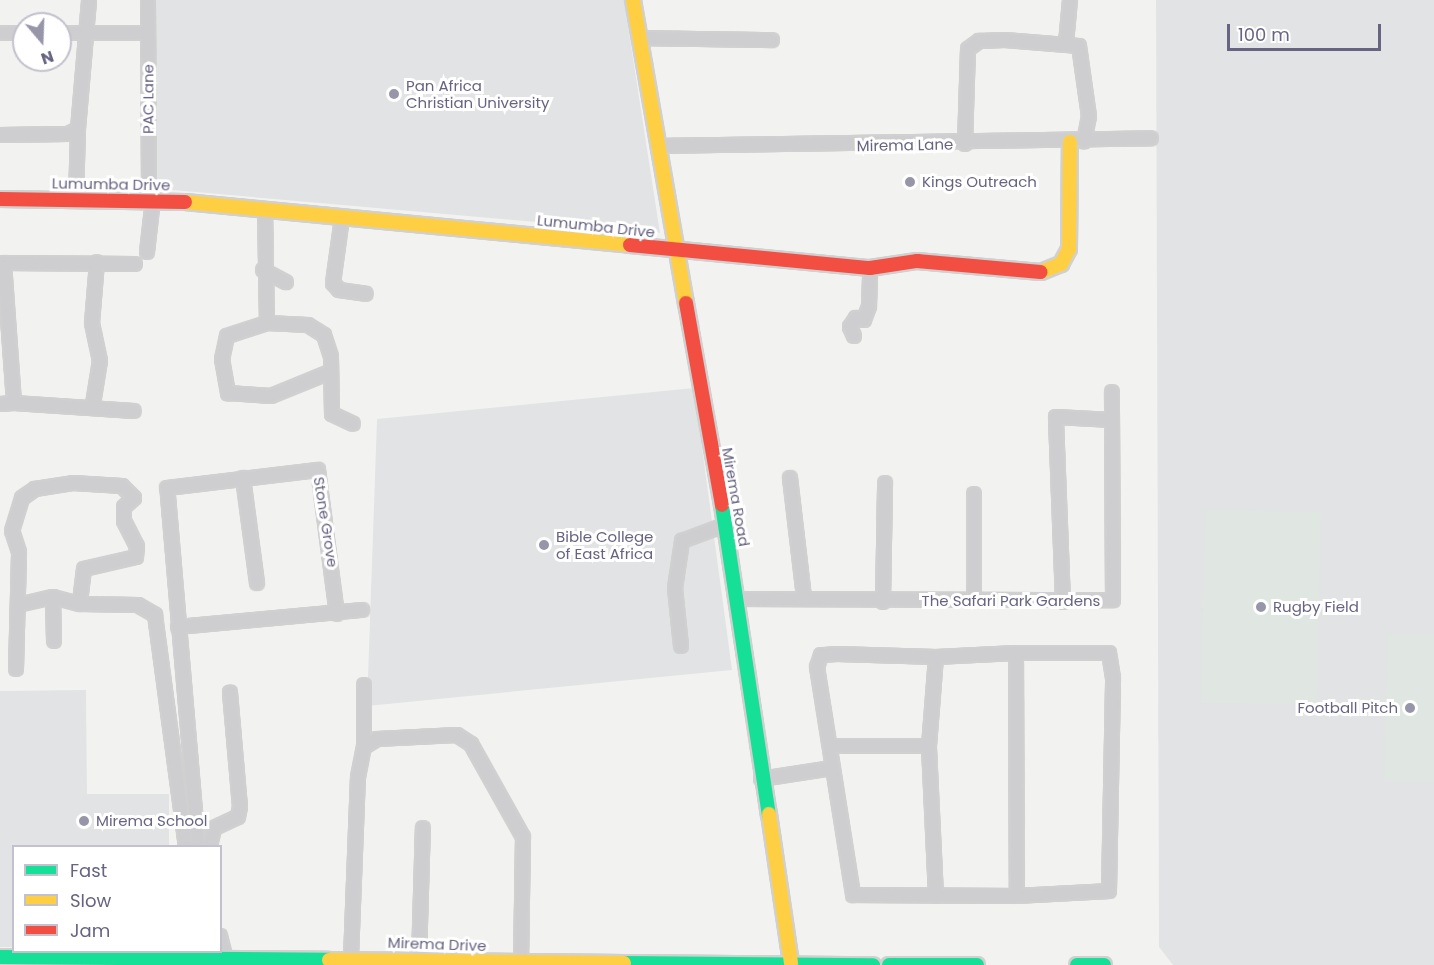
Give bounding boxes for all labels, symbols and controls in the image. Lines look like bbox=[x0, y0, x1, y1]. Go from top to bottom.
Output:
north arrow bbox=[12, 12, 72, 72]
scale bar bbox=[1230, 12, 1384, 50]
text: 100 m bbox=[1238, 22, 1290, 47]
text: N bbox=[38, 45, 57, 70]
street label: PAC Lane bbox=[139, 64, 157, 134]
place label: Pan Africa Christian University bbox=[406, 76, 549, 111]
marker: Pan Africa Christian University bbox=[387, 87, 401, 101]
street label: Mirema Lane bbox=[857, 135, 953, 155]
place label: Kings Outreach bbox=[922, 173, 1037, 191]
street label: Lumumba Drive bbox=[52, 174, 170, 194]
marker: Kings Outreach bbox=[903, 175, 917, 189]
street label: Lumumba Drive bbox=[536, 211, 656, 241]
street label: Mirema Road bbox=[718, 446, 754, 548]
street label: Stone Grove bbox=[310, 475, 342, 569]
place label: Bible College of East Africa bbox=[556, 527, 653, 562]
marker: Bible College of East Africa bbox=[537, 538, 551, 552]
street label: The Safari Park Gardens bbox=[922, 592, 1100, 610]
place label: Rugby Field bbox=[1273, 598, 1359, 616]
marker: Rugby Field bbox=[1254, 600, 1268, 614]
place label: Football Pitch bbox=[1298, 699, 1398, 717]
marker: Football Pitch bbox=[1403, 701, 1417, 715]
place label: Mirema School bbox=[96, 812, 207, 830]
marker: Mirema School bbox=[77, 814, 91, 828]
legend bbox=[12, 845, 222, 953]
text: Fast bbox=[70, 858, 107, 883]
text: Slow bbox=[70, 888, 111, 913]
text: Jam bbox=[70, 918, 110, 943]
street label: Mirema Drive bbox=[387, 933, 487, 955]

